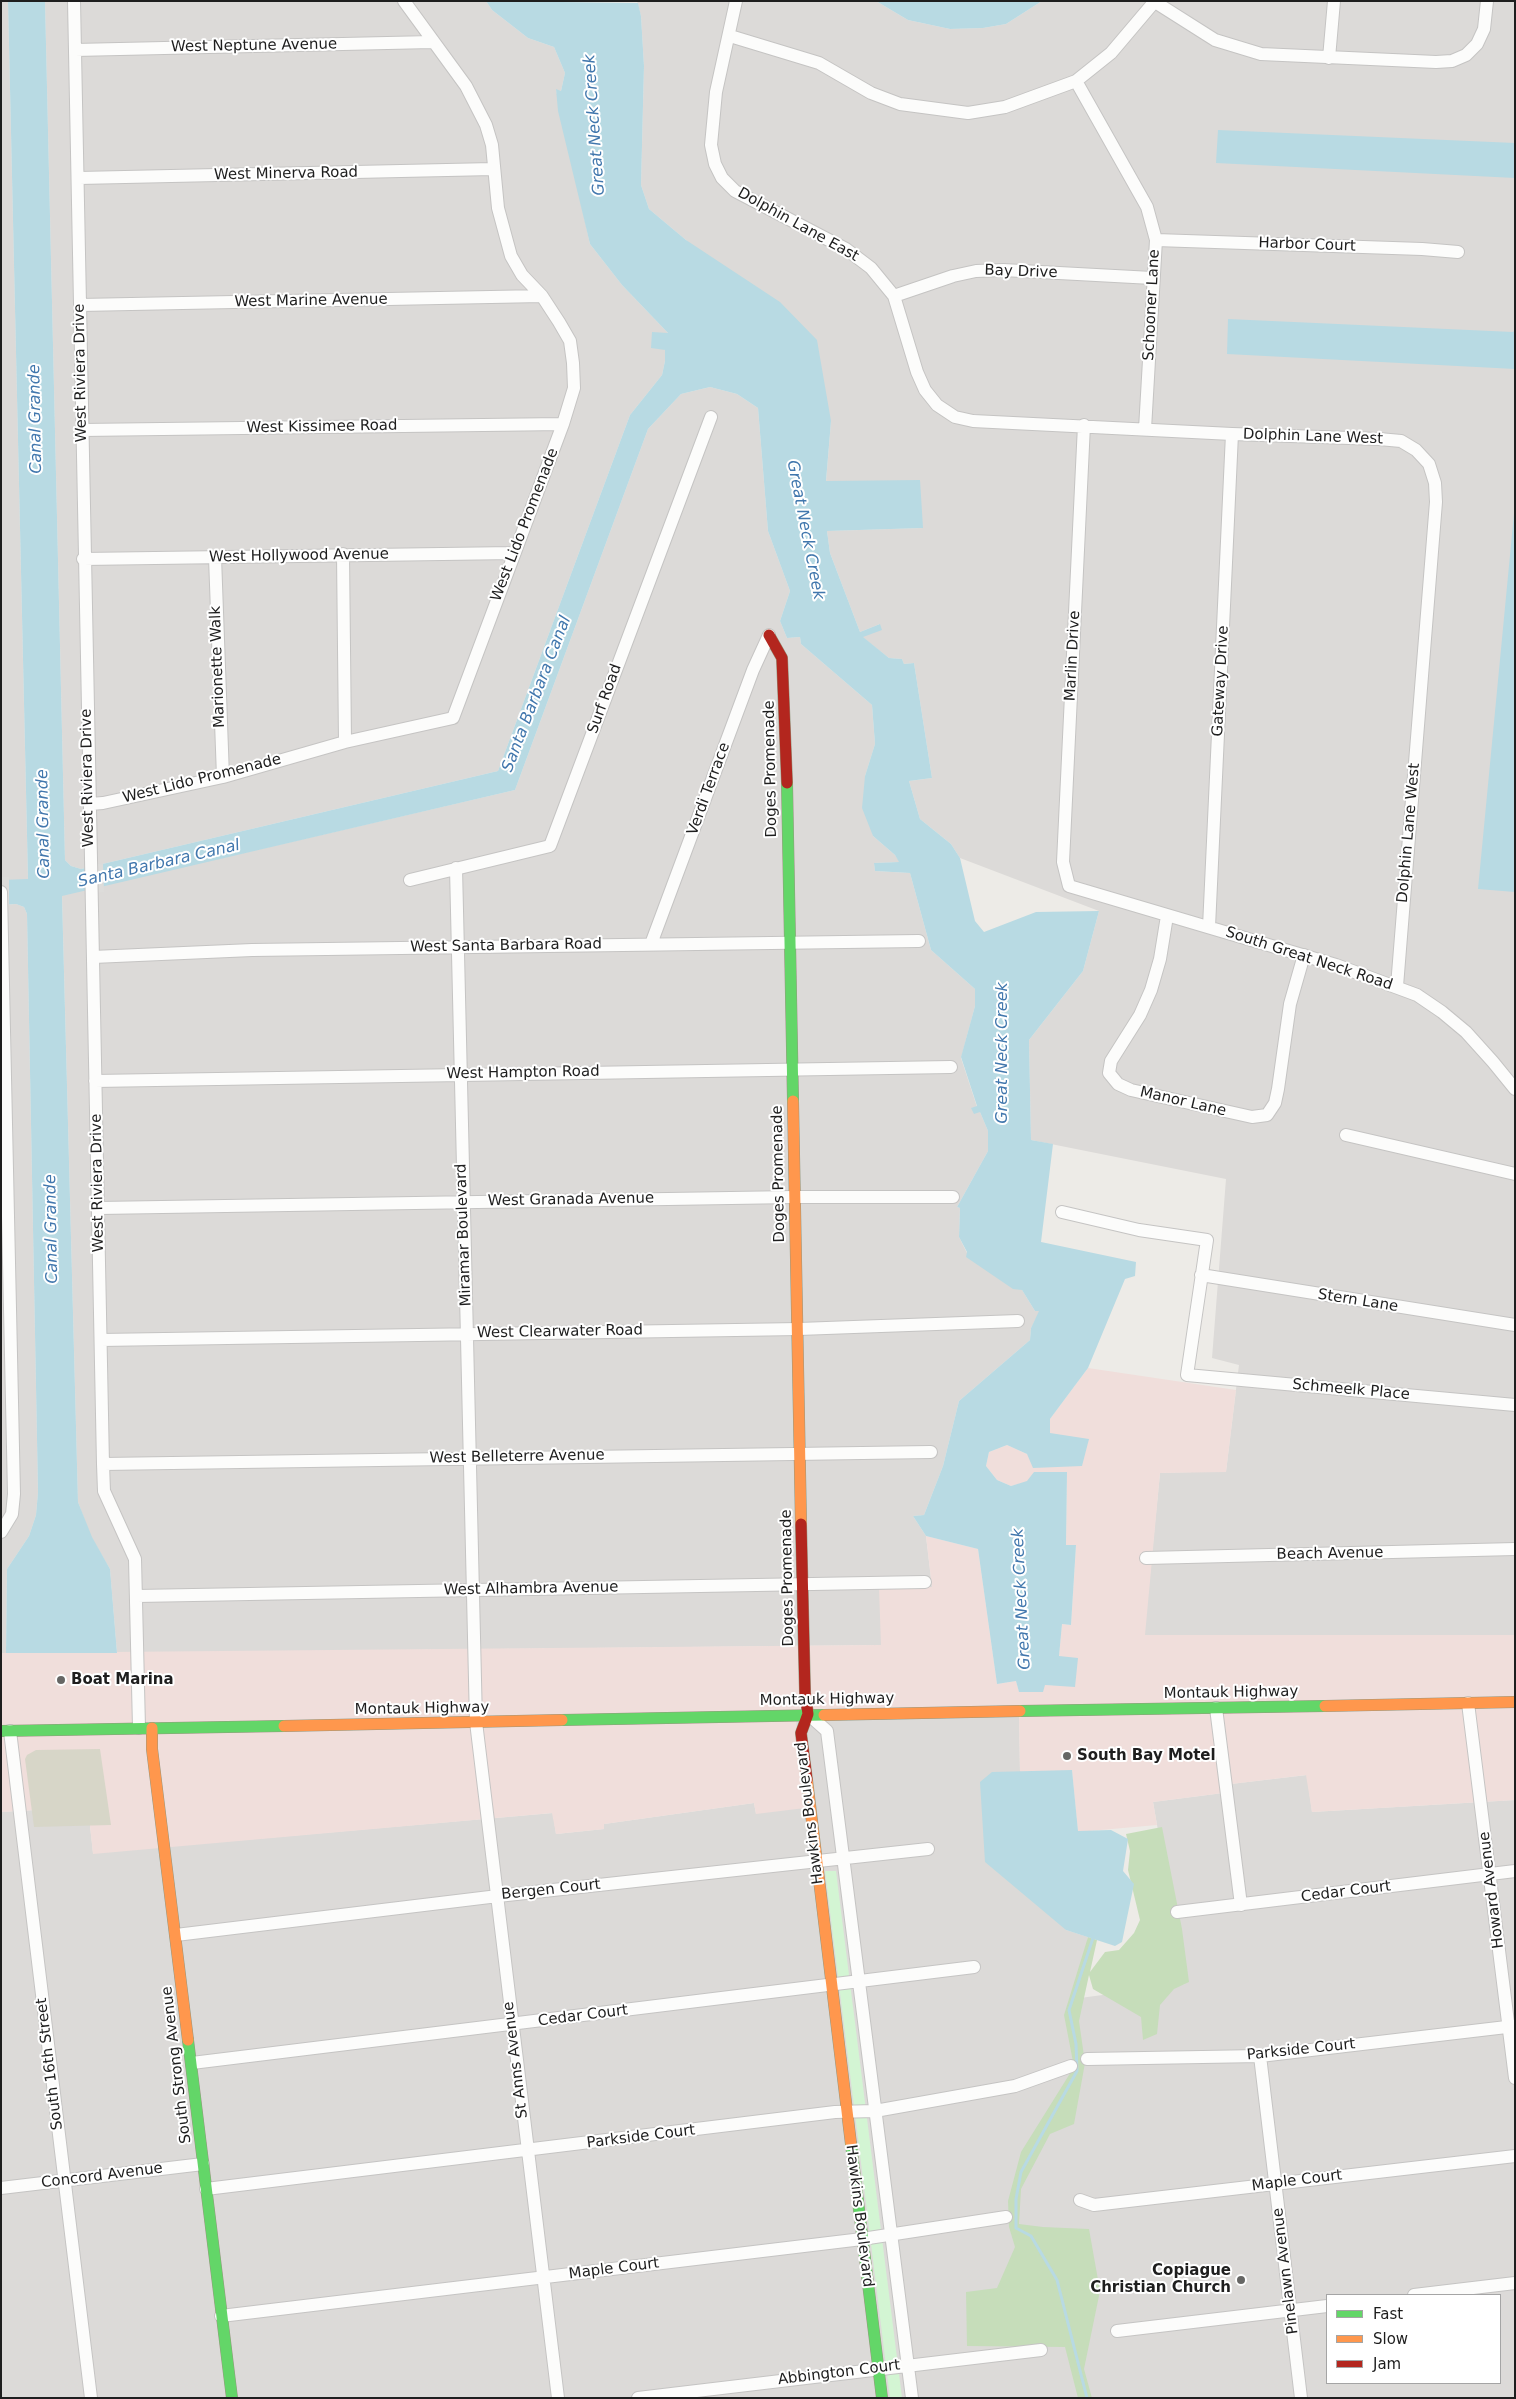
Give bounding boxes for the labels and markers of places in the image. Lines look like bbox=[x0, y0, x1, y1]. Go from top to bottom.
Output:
place label: Boat Marina bbox=[71, 1671, 174, 1689]
marker: Boat Marina bbox=[55, 1674, 67, 1686]
place label: South Bay Motel bbox=[1077, 1747, 1216, 1765]
marker: South Bay Motel bbox=[1061, 1750, 1073, 1762]
place label: Copiague Christian Church bbox=[1090, 2262, 1231, 2297]
marker: Copiague Christian Church bbox=[1235, 2274, 1247, 2286]

